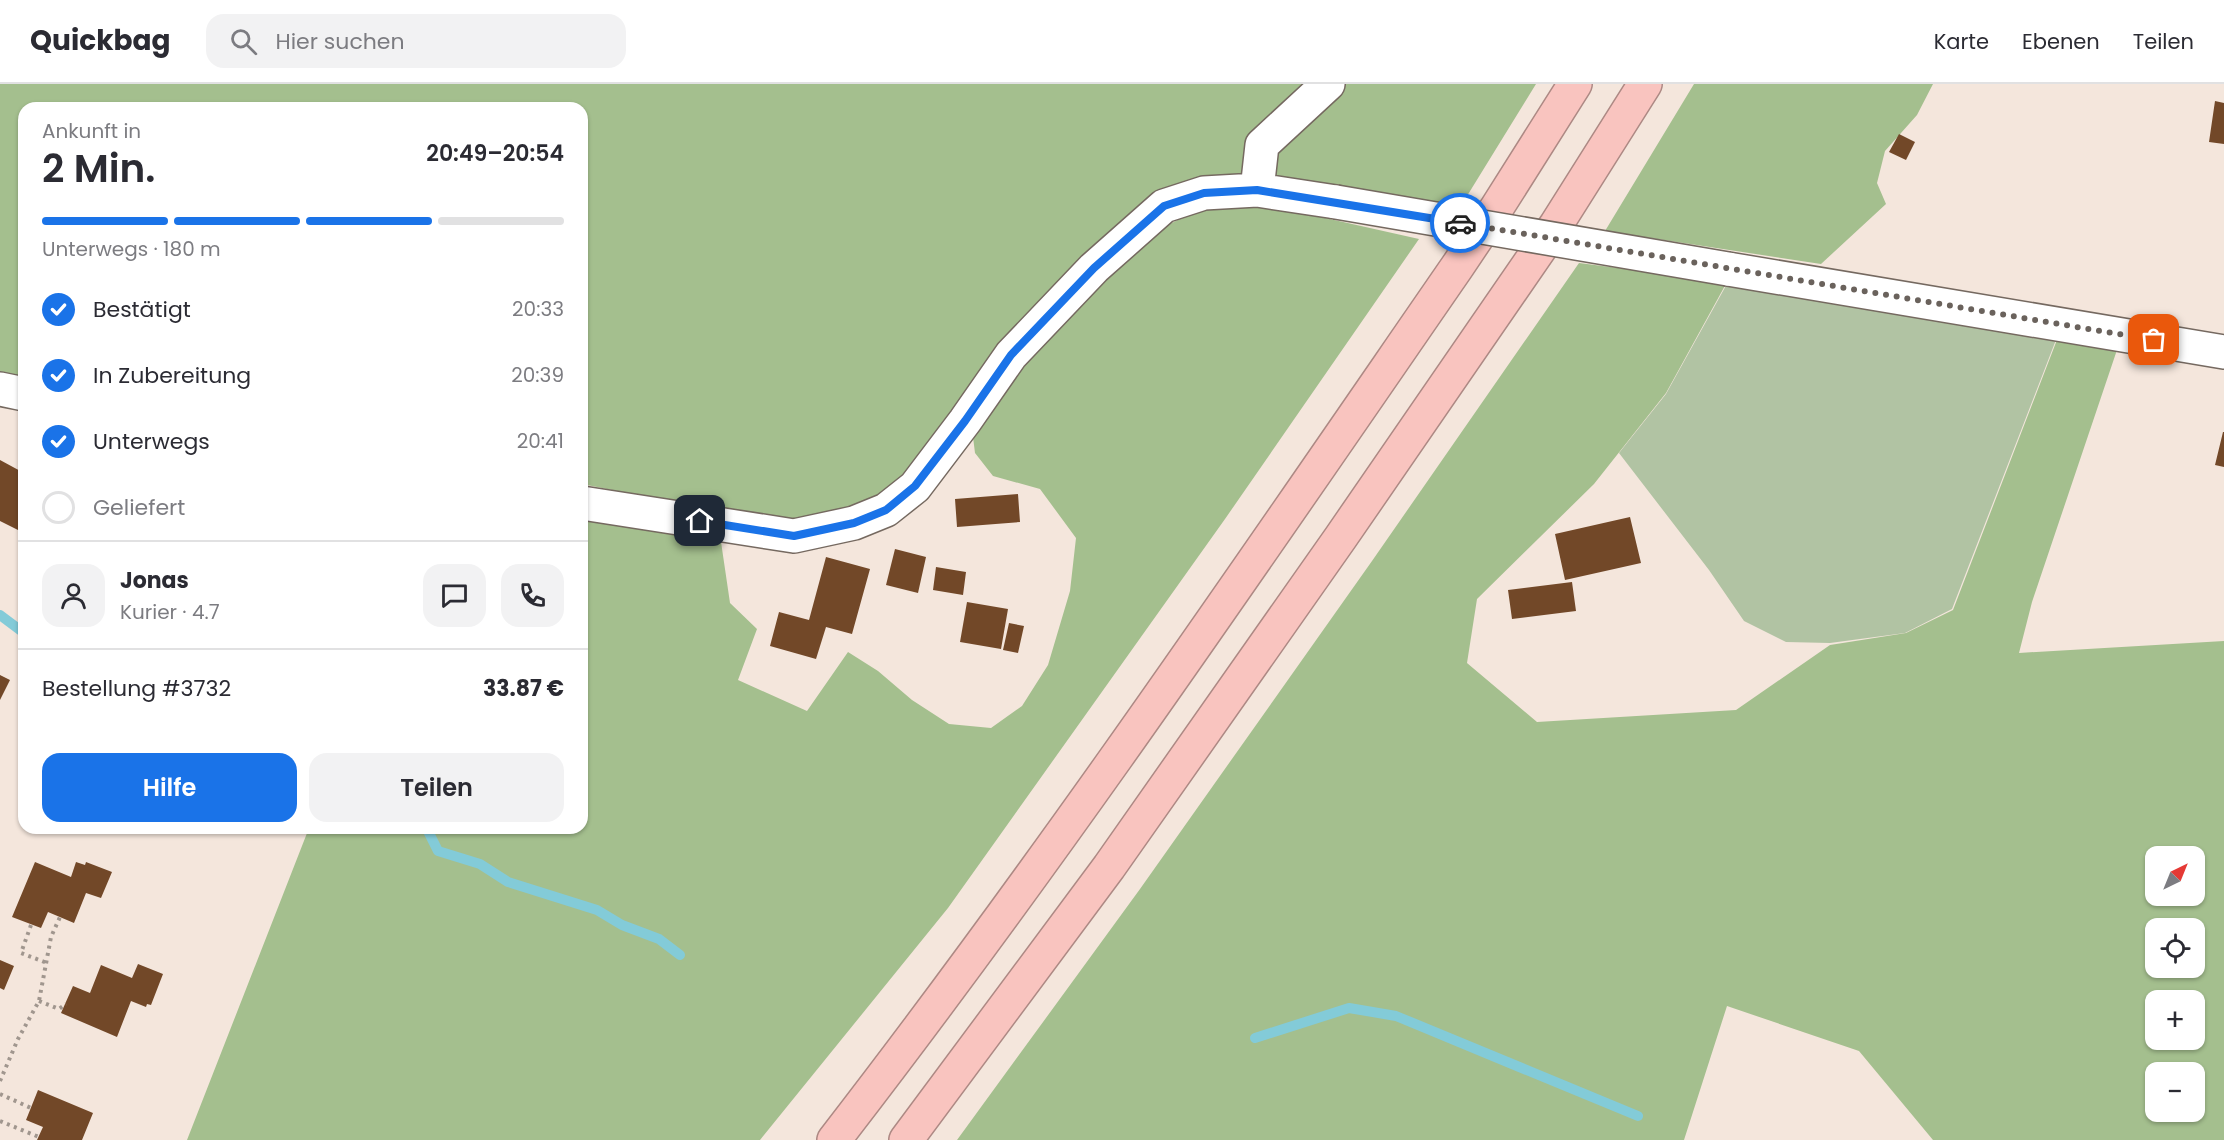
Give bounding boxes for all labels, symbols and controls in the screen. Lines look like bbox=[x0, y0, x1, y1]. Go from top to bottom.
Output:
search box bbox=[206, 14, 626, 68]
text: Quickbag bbox=[30, 21, 170, 60]
icon: search bbox=[227, 25, 260, 58]
text: Hier suchen bbox=[275, 26, 405, 57]
text: Karte bbox=[1934, 27, 1989, 56]
text: Ebenen bbox=[2022, 27, 2100, 56]
text: Teilen bbox=[2133, 27, 2194, 56]
text: Ankunft in bbox=[42, 117, 141, 145]
text: 20:49–20:54 bbox=[426, 138, 564, 169]
text: 2 Min. bbox=[42, 141, 156, 196]
courier bbox=[1430, 193, 1490, 253]
icon: car bbox=[1444, 207, 1477, 240]
text: Unterwegs · 180 m bbox=[42, 235, 221, 263]
icon: check bbox=[42, 293, 75, 326]
text: Bestätigt bbox=[93, 294, 191, 325]
text: 20:33 bbox=[512, 295, 564, 323]
pin bbox=[2128, 314, 2179, 365]
icon: bag bbox=[2137, 323, 2170, 356]
icon: check bbox=[42, 359, 75, 392]
text: In Zubereitung bbox=[93, 360, 251, 391]
text: 20:39 bbox=[511, 361, 564, 389]
icon: check bbox=[42, 425, 75, 458]
text: Unterwegs bbox=[93, 426, 210, 457]
text: 20:41 bbox=[517, 427, 564, 455]
text: Geliefert bbox=[93, 492, 185, 523]
pin bbox=[674, 495, 725, 546]
icon: home bbox=[683, 504, 716, 537]
button: person bbox=[42, 564, 105, 627]
button: chat bbox=[423, 564, 486, 627]
button: phone bbox=[501, 564, 564, 627]
text: Jonas bbox=[120, 565, 189, 596]
text: Kurier · 4.7 bbox=[120, 598, 220, 626]
text: Bestellung #3732 bbox=[42, 673, 231, 704]
text: 33.87 € bbox=[483, 673, 564, 704]
button: Hilfe bbox=[42, 753, 297, 822]
button: Teilen bbox=[309, 753, 564, 822]
north arrow bbox=[2145, 846, 2205, 906]
map controls bbox=[2145, 846, 2205, 1122]
button: locate bbox=[2145, 918, 2205, 978]
button: + bbox=[2145, 990, 2205, 1050]
button: − bbox=[2145, 1062, 2205, 1122]

